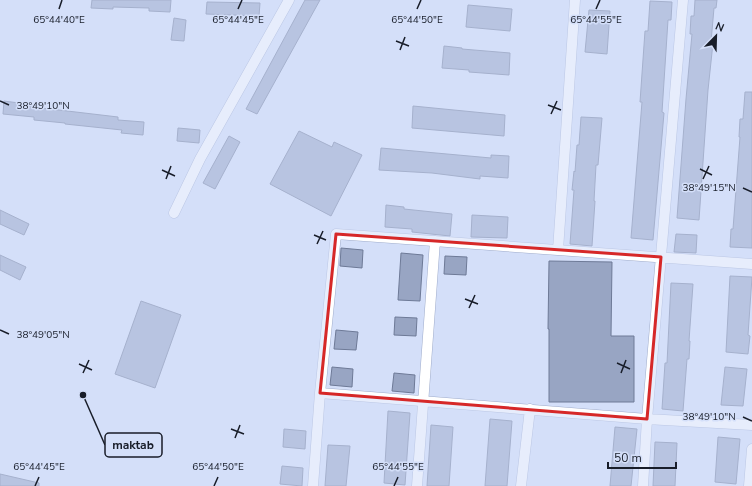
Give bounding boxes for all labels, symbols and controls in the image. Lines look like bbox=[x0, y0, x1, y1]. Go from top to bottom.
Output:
text: 65°44'40"E bbox=[33, 13, 85, 27]
text: 65°44'45"E bbox=[212, 13, 264, 27]
text: 65°44'50"E bbox=[391, 13, 443, 27]
text: 65°44'55"E bbox=[570, 13, 622, 27]
north arrow bbox=[696, 16, 736, 56]
text: N bbox=[713, 19, 726, 36]
text: 38°49'10"N bbox=[16, 99, 70, 113]
text: 38°49'15"N bbox=[682, 181, 736, 195]
text: 38°49'05"N bbox=[16, 328, 70, 342]
text: 38°49'10"N bbox=[682, 410, 736, 424]
callout: maktab bbox=[105, 433, 162, 457]
text: maktab bbox=[112, 437, 154, 453]
scale bar bbox=[608, 444, 676, 470]
text: 50 m bbox=[614, 450, 642, 466]
text: 65°44'45"E bbox=[13, 460, 65, 474]
text: 65°44'50"E bbox=[192, 460, 244, 474]
text: 65°44'55"E bbox=[372, 460, 424, 474]

